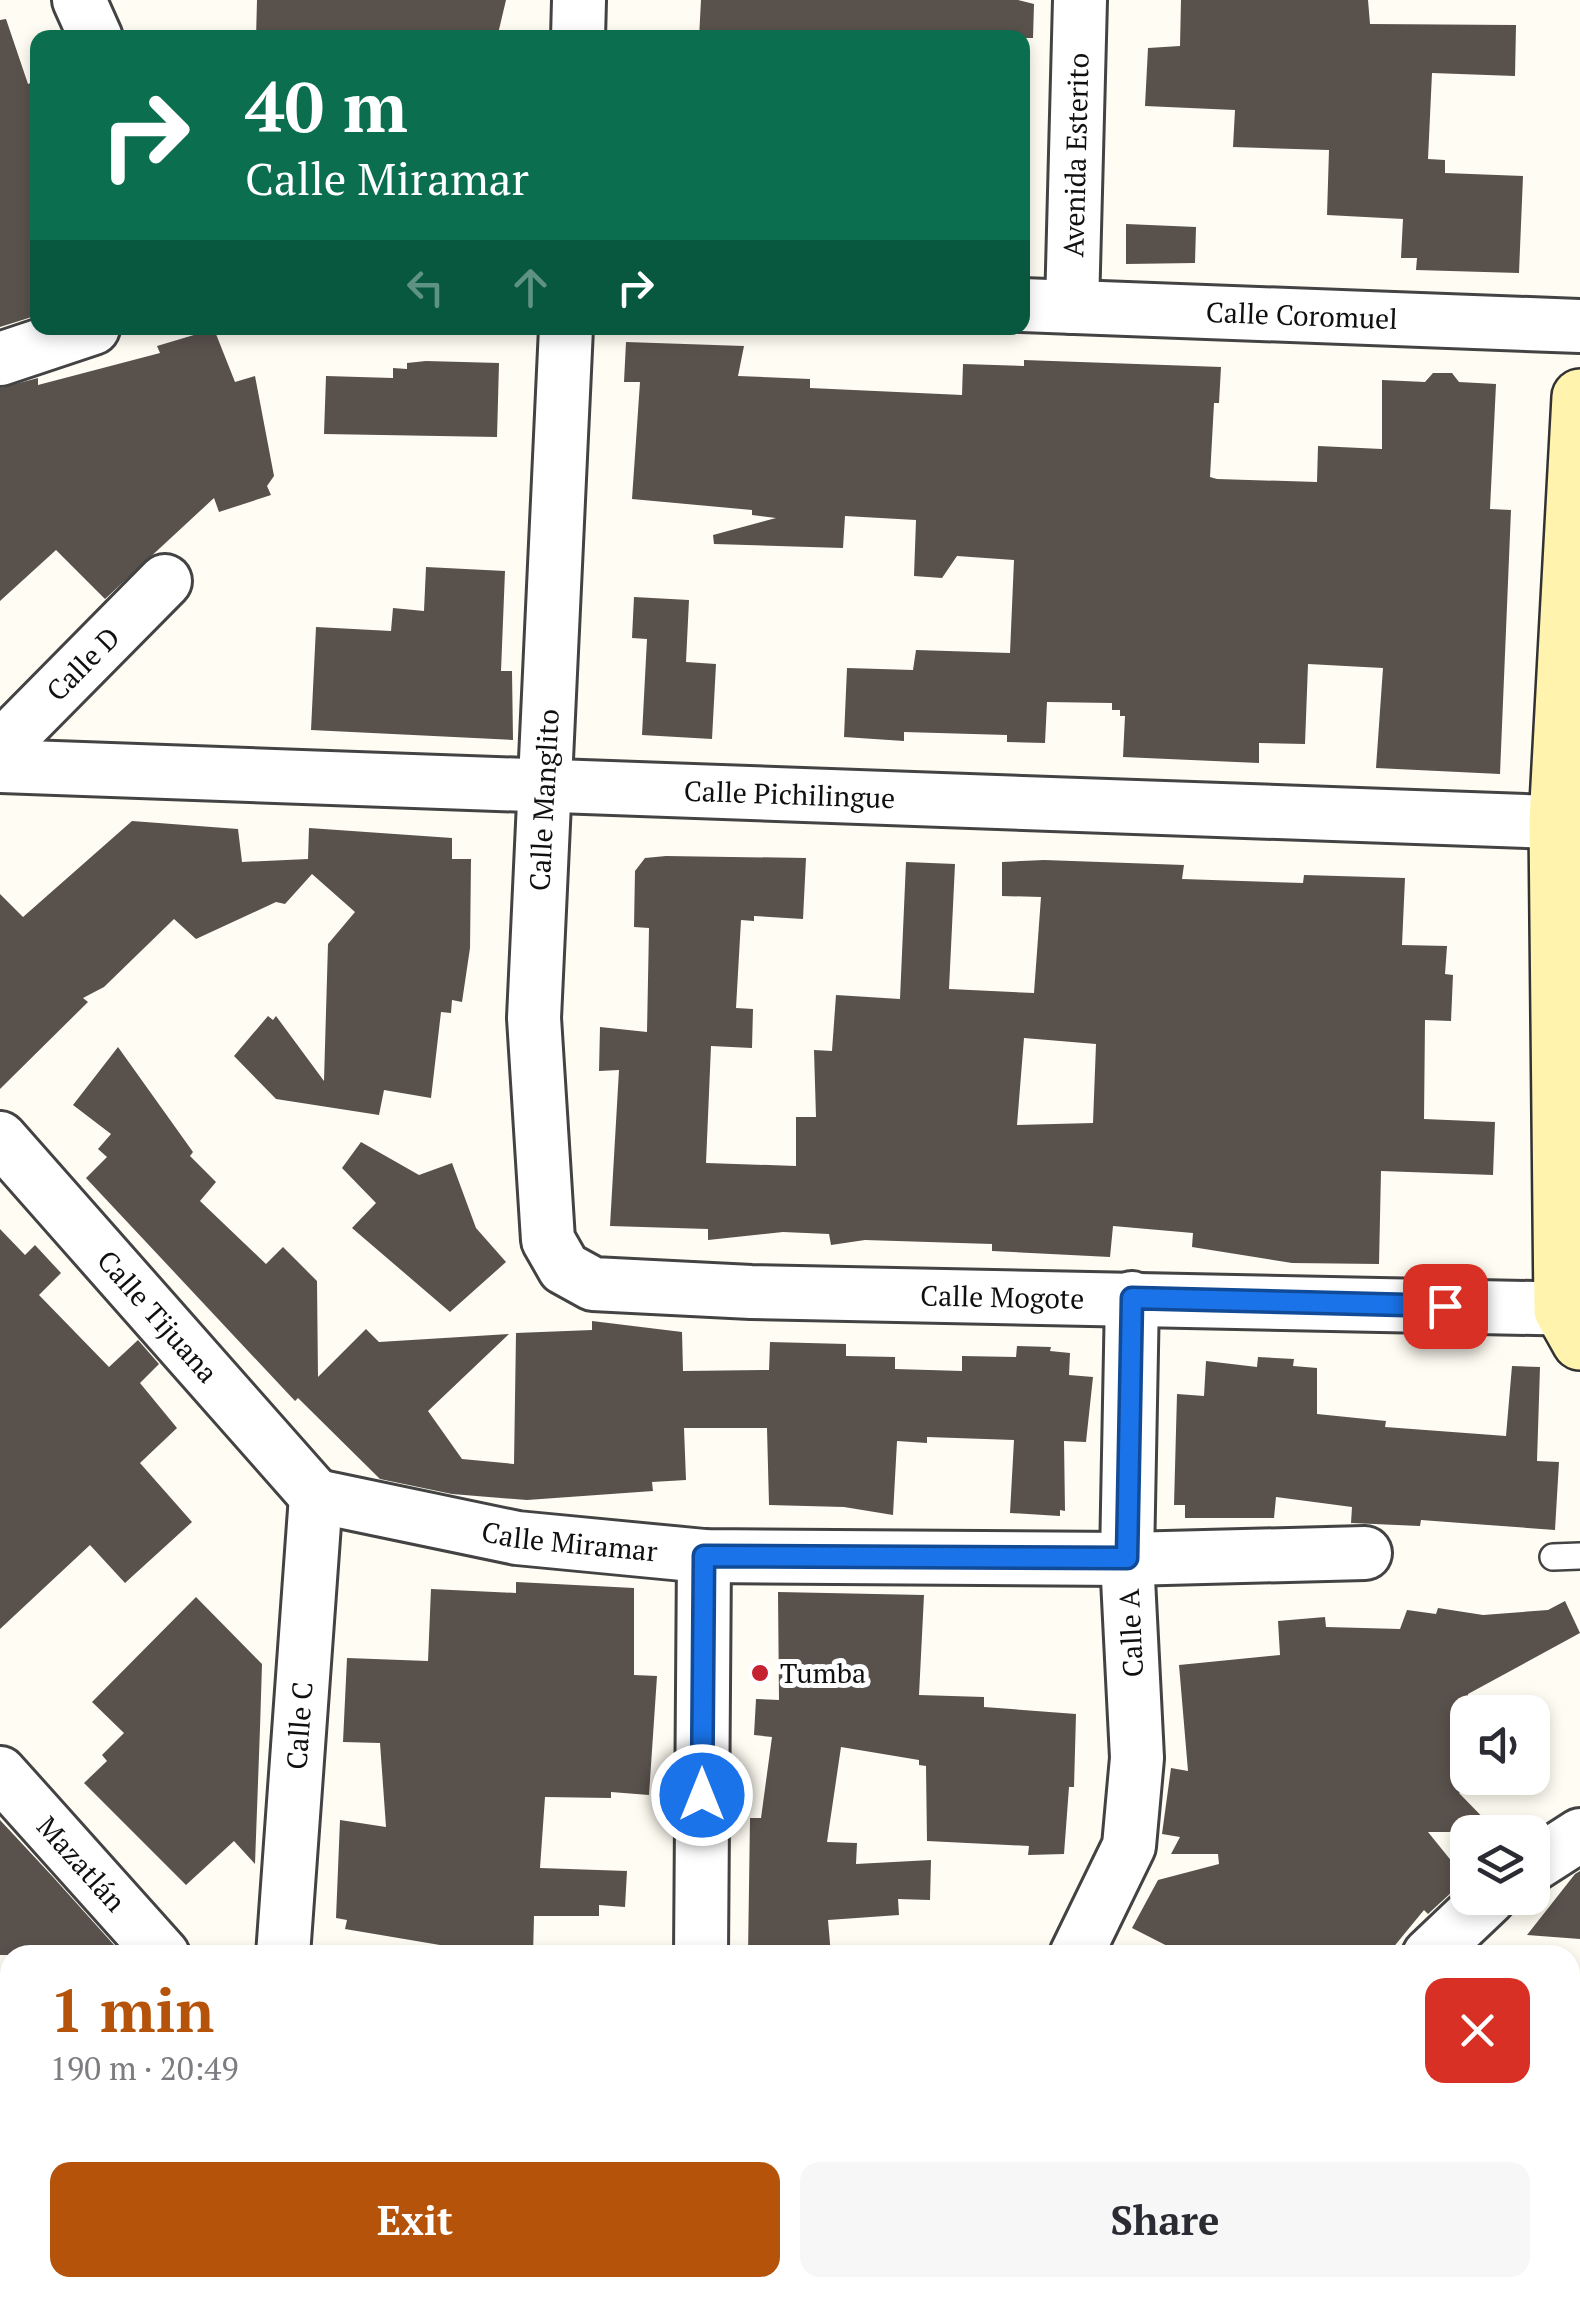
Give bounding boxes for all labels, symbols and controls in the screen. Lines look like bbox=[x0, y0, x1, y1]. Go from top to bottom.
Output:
street label: Avenida Esterito bbox=[1054, 52, 1097, 258]
text: 40 m bbox=[245, 59, 408, 152]
icon: right bbox=[80, 70, 210, 200]
text: Calle Miramar bbox=[245, 148, 529, 208]
icon: left bbox=[398, 260, 453, 315]
icon: ahead bbox=[503, 260, 558, 315]
icon: right bbox=[608, 260, 663, 315]
street label: Calle Coromuel bbox=[1205, 293, 1398, 337]
street label: Calle D bbox=[38, 619, 127, 709]
street label: Calle Manglito bbox=[520, 708, 567, 892]
street label: Calle Pichilingue bbox=[683, 772, 896, 816]
street label: Calle Tijuana bbox=[89, 1242, 226, 1390]
pin bbox=[1403, 1264, 1488, 1349]
street label: Calle Mogote bbox=[920, 1276, 1085, 1317]
icon: arrive bbox=[1418, 1279, 1473, 1334]
street label: Calle Miramar bbox=[478, 1512, 659, 1569]
street label: Calle A bbox=[1110, 1587, 1151, 1678]
place label: Tumba bbox=[780, 1654, 866, 1691]
marker: Tumba bbox=[749, 1662, 771, 1684]
street label: Calle C bbox=[277, 1680, 321, 1771]
map controls bbox=[1450, 1695, 1550, 1915]
button: sound bbox=[1450, 1695, 1550, 1795]
position arrow bbox=[650, 1743, 754, 1847]
street label: Mazatlán bbox=[29, 1808, 134, 1919]
button: layers bbox=[1450, 1815, 1550, 1915]
text: 1 min bbox=[50, 1970, 214, 2049]
button: close bbox=[1425, 1978, 1530, 2083]
text: 190 m · 20:49 bbox=[50, 2047, 238, 2089]
button: Exit bbox=[50, 2162, 780, 2277]
button: Share bbox=[800, 2162, 1530, 2277]

